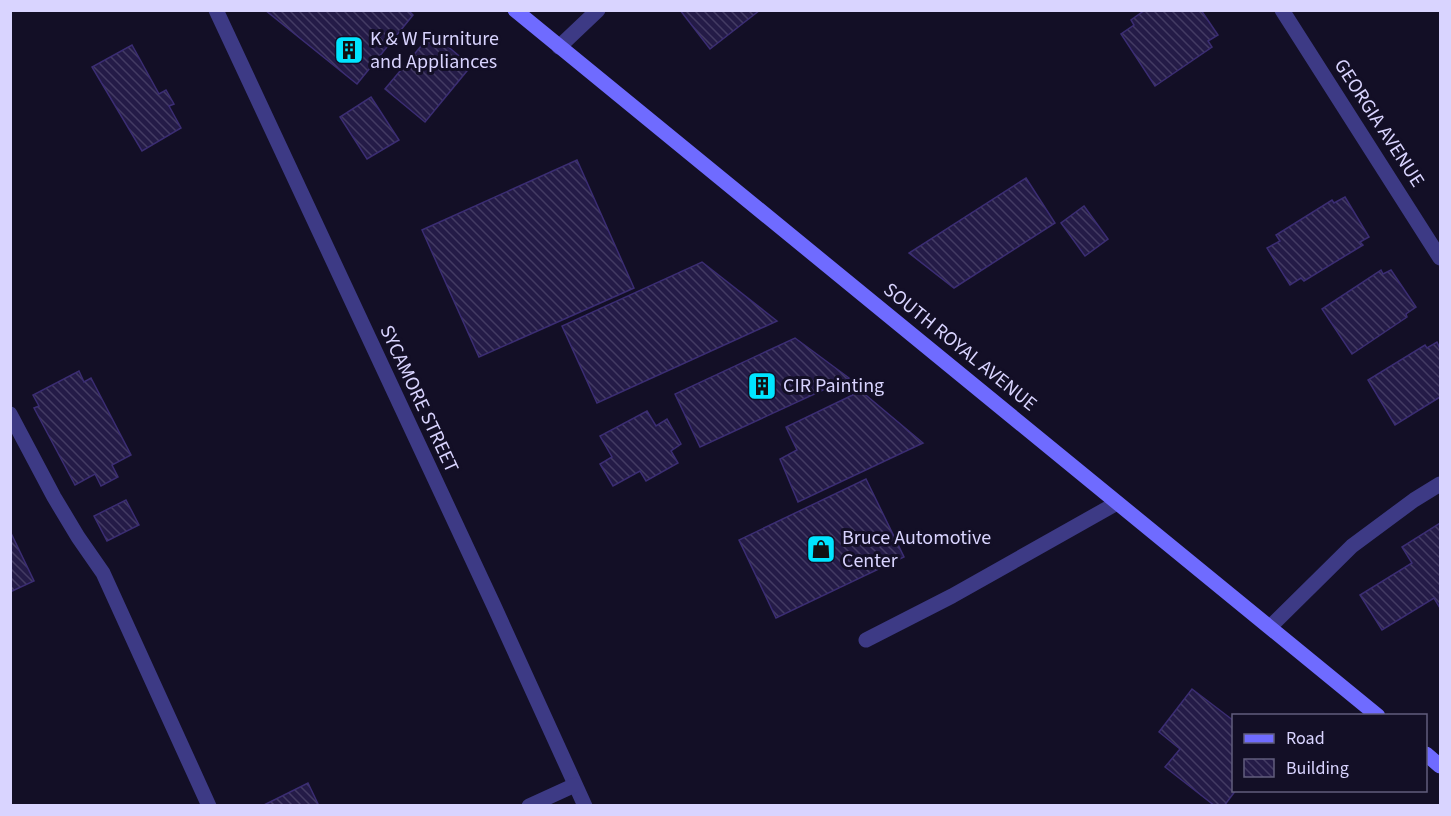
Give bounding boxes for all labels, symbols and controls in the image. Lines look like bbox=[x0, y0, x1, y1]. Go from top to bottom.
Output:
place label: K & W Furniture and Appliances bbox=[370, 25, 499, 76]
building icon: K & W Furniture and Appliances bbox=[333, 34, 365, 66]
street label: GEORGIA AVENUE bbox=[1327, 53, 1431, 193]
street label: SOUTH ROYAL AVENUE bbox=[877, 276, 1043, 418]
street label: SYCAMORE STREET bbox=[373, 321, 466, 478]
building icon: CIR Painting bbox=[746, 370, 778, 402]
place label: CIR Painting bbox=[783, 372, 884, 400]
place label: Bruce Automotive Center bbox=[842, 524, 991, 575]
shop icon: Bruce Automotive Center bbox=[805, 533, 837, 565]
legend bbox=[1232, 714, 1427, 792]
text: Road bbox=[1286, 726, 1325, 751]
text: Building bbox=[1286, 756, 1349, 781]

